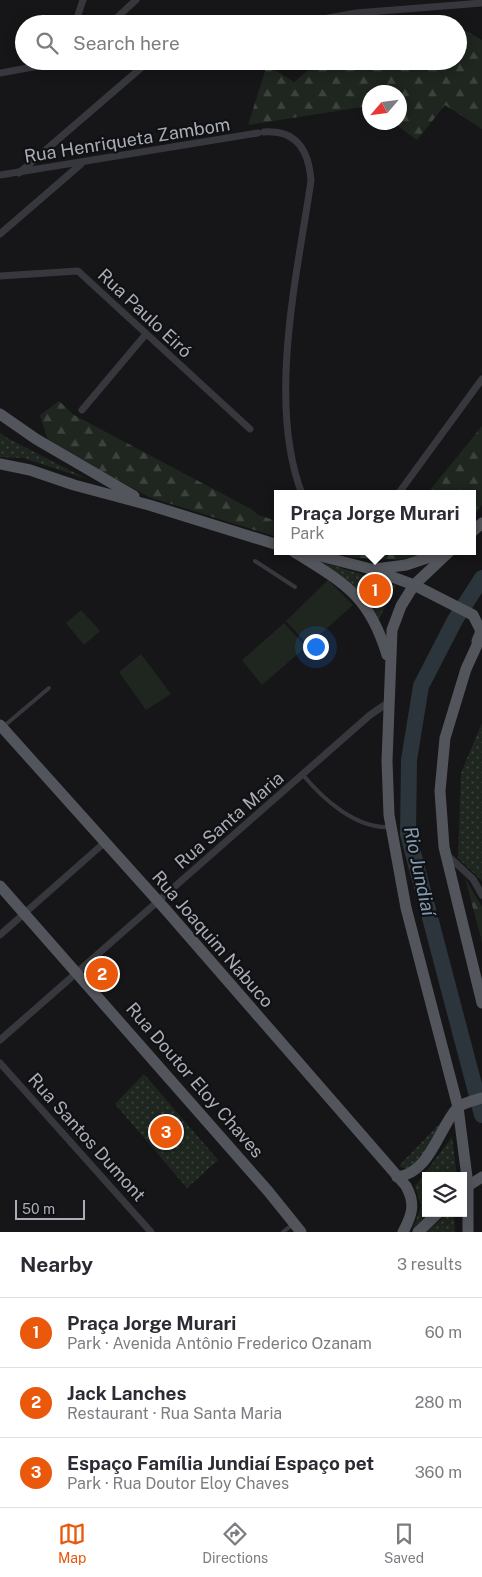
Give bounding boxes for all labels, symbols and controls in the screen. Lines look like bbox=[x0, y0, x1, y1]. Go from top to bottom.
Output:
search box bbox=[15, 15, 467, 70]
icon: search bbox=[33, 29, 61, 57]
text: Search here bbox=[73, 32, 180, 54]
north arrow bbox=[362, 85, 407, 130]
street label: Rua Henriqueta Zambom bbox=[22, 113, 232, 167]
street label: Rua Paulo Eiró bbox=[94, 264, 196, 362]
popup bbox=[274, 490, 476, 555]
text: Praça Jorge Murari bbox=[290, 502, 460, 524]
text: Park bbox=[290, 524, 324, 543]
pin: 1 bbox=[359, 571, 391, 609]
your location bbox=[303, 634, 329, 660]
street label: Rua Santa Maria bbox=[170, 767, 288, 873]
water label: Rio Jundiaí bbox=[400, 824, 441, 920]
street label: Rua Joaquim Nabuco bbox=[148, 866, 278, 1012]
pin: 2 bbox=[86, 955, 118, 993]
street label: Rua Doutor Eloy Chaves bbox=[122, 998, 268, 1162]
street label: Rua Santos Dumont bbox=[24, 1069, 150, 1205]
pin: 3 bbox=[150, 1113, 182, 1151]
map controls bbox=[422, 1172, 467, 1217]
button: layers bbox=[422, 1172, 467, 1217]
scale bar bbox=[15, 1197, 85, 1220]
text: 50 m bbox=[22, 1201, 55, 1217]
text: Nearby bbox=[20, 1252, 93, 1277]
text: 3 results bbox=[397, 1255, 462, 1274]
text: Praça Jorge Murari bbox=[67, 1312, 236, 1334]
text: 1 bbox=[33, 1323, 39, 1342]
text: 60 m bbox=[425, 1323, 462, 1342]
text: Park · Avenida Antônio Frederico Ozanam bbox=[67, 1334, 372, 1353]
text: Jack Lanches bbox=[67, 1382, 186, 1404]
text: 2 bbox=[31, 1393, 41, 1412]
text: 280 m bbox=[415, 1393, 462, 1412]
text: Restaurant · Rua Santa Maria bbox=[67, 1404, 282, 1423]
text: Espaço Família Jundiaí Espaço pet bbox=[67, 1452, 374, 1474]
text: 3 bbox=[31, 1463, 41, 1482]
text: 360 m bbox=[415, 1463, 462, 1482]
text: Park · Rua Doutor Eloy Chaves bbox=[67, 1474, 289, 1493]
tab: Map bbox=[58, 1520, 86, 1566]
tab: Directions bbox=[202, 1520, 268, 1566]
tab: Saved bbox=[384, 1520, 424, 1566]

